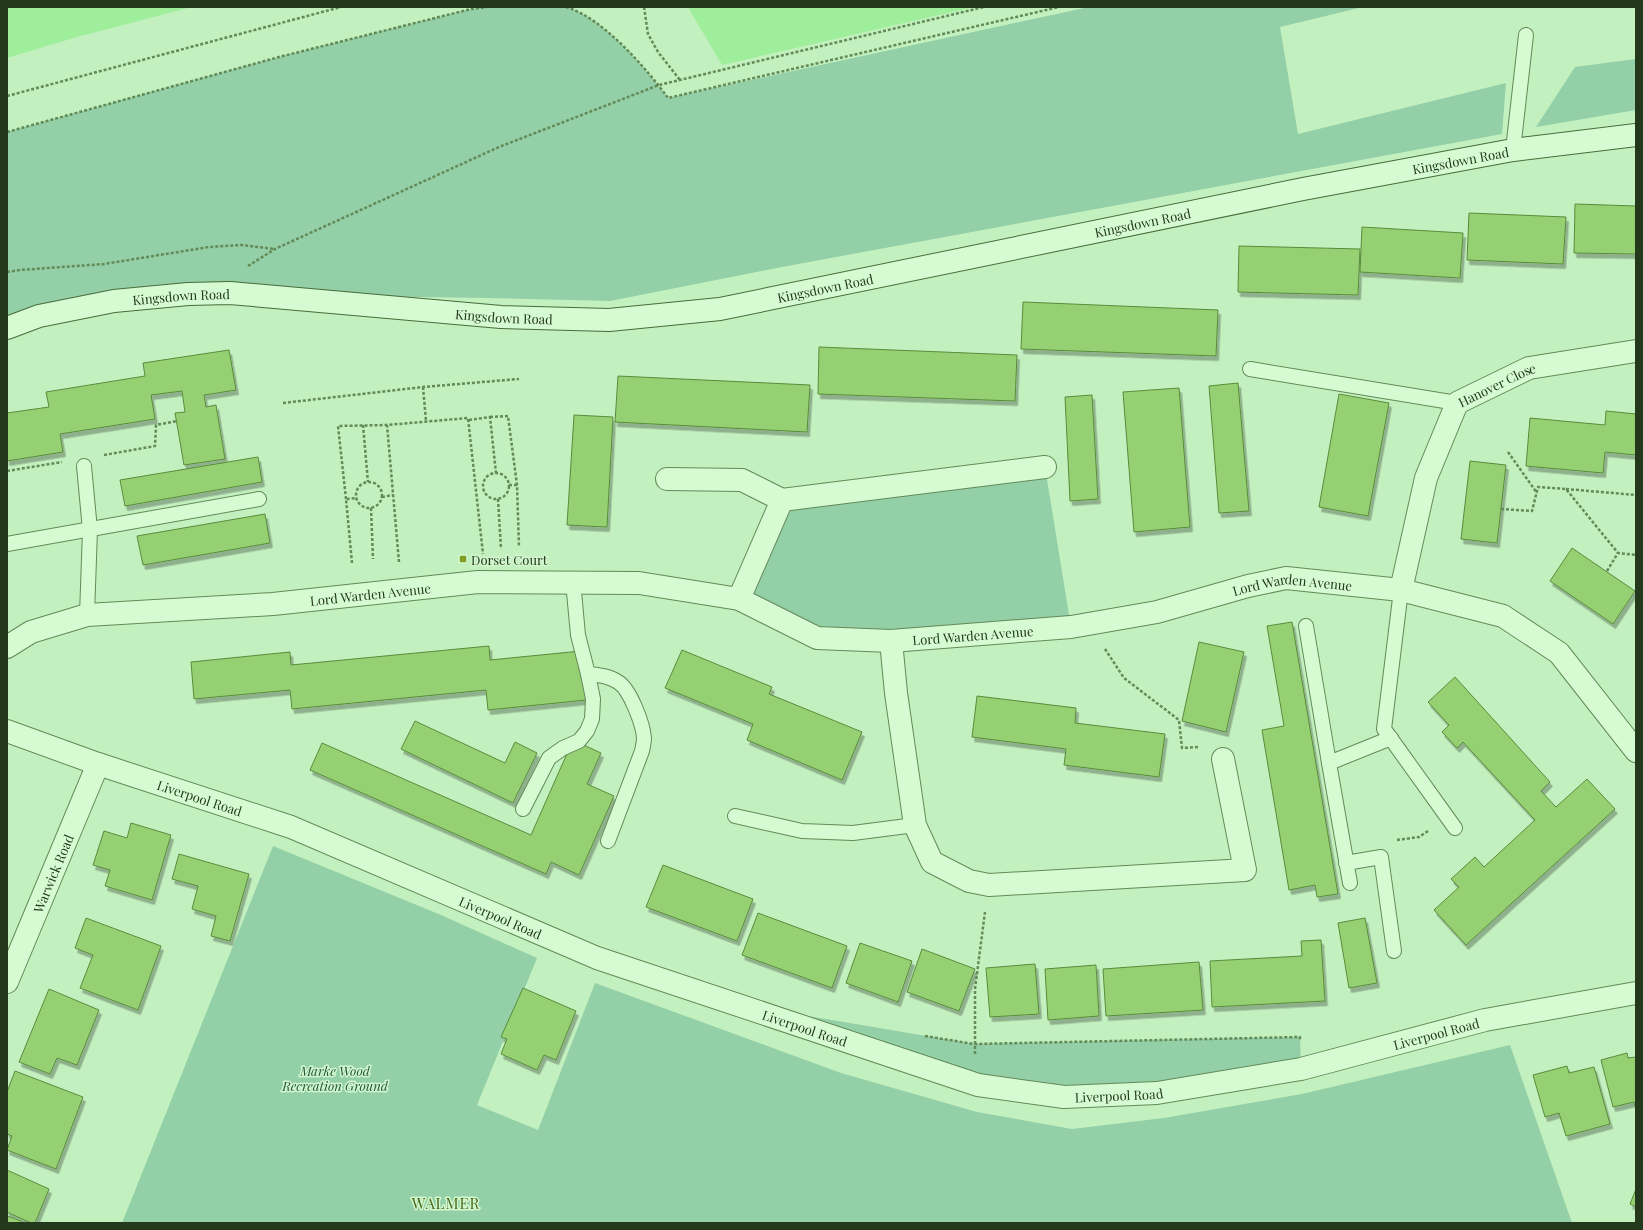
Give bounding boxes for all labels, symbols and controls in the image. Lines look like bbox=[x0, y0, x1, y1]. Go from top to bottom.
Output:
street label: Kingsdown Road bbox=[1411, 142, 1511, 177]
street label: Kingsdown Road bbox=[1093, 204, 1193, 240]
street label: Kingsdown Road bbox=[776, 269, 875, 306]
street label: Kingsdown Road bbox=[132, 284, 231, 308]
street label: Kingsdown Road bbox=[454, 304, 554, 327]
street label: Hanover Close bbox=[1455, 359, 1537, 410]
place label: Dorset Court bbox=[471, 551, 548, 568]
marker: Dorset Court bbox=[458, 554, 468, 564]
street label: Lord Warden Avenue bbox=[1230, 569, 1353, 599]
street label: Lord Warden Avenue bbox=[309, 579, 432, 608]
street label: Lord Warden Avenue bbox=[912, 621, 1035, 648]
street label: Liverpool Road bbox=[155, 775, 245, 819]
street label: Warwick Road bbox=[28, 831, 77, 916]
street label: Liverpool Road bbox=[457, 892, 545, 942]
street label: Liverpool Road bbox=[760, 1005, 850, 1050]
street label: Liverpool Road bbox=[1391, 1013, 1481, 1053]
park label: Marke Wood Recreation Ground bbox=[281, 1062, 389, 1094]
street label: Liverpool Road bbox=[1074, 1084, 1165, 1105]
district label: WALMER bbox=[411, 1193, 480, 1213]

